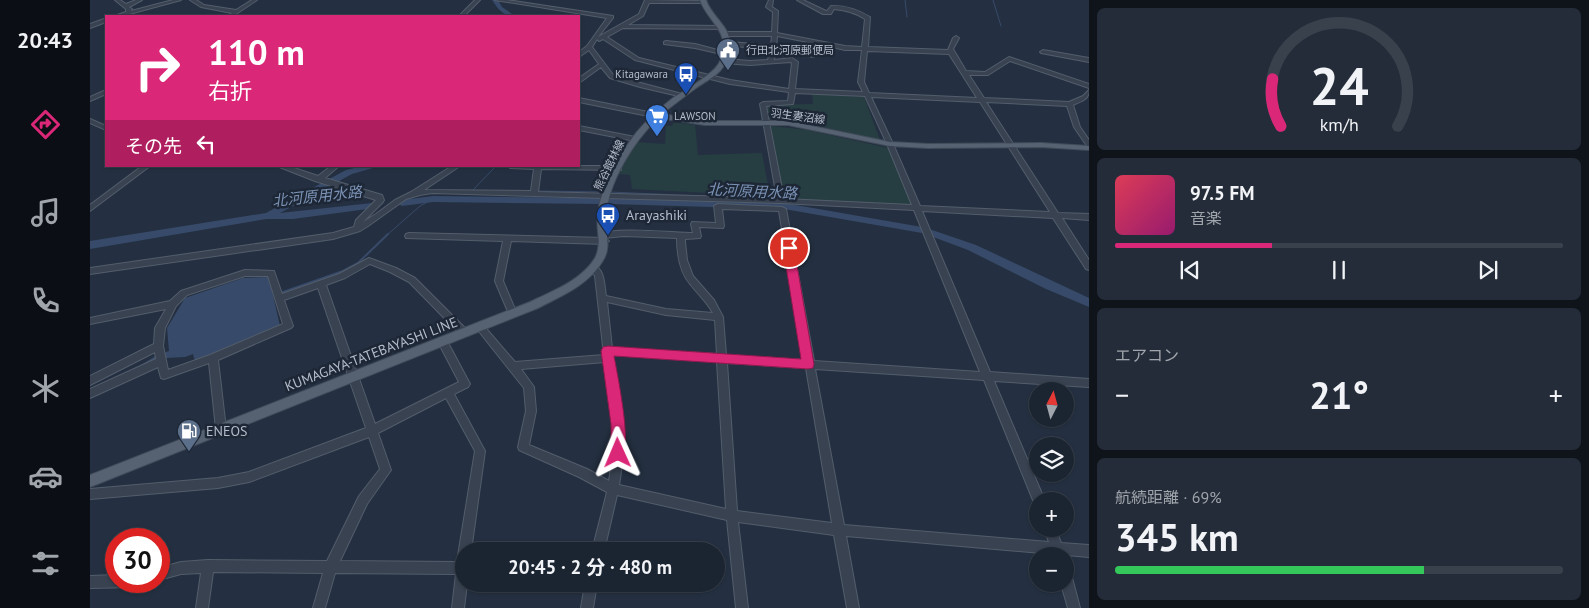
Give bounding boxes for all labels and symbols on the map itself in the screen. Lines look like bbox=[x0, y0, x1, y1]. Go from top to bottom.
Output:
public building icon: 行田北河原郵便局 bbox=[715, 37, 741, 71]
place label: 行田北河原郵便局 bbox=[746, 43, 834, 57]
bus stop icon: Kitagawara bbox=[673, 61, 699, 95]
place label: Kitagawara bbox=[615, 67, 668, 81]
supermarket icon: LAWSON bbox=[644, 103, 670, 137]
street label: 羽生妻沼線 bbox=[770, 105, 826, 127]
place label: LAWSON bbox=[674, 109, 716, 123]
street label: 熊谷館林線 bbox=[591, 137, 627, 193]
water label: 北河原用水路 bbox=[707, 179, 799, 203]
water label: 北河原用水路 bbox=[271, 182, 365, 210]
bus stop icon: Arayashiki bbox=[595, 202, 621, 236]
place label: Arayashiki bbox=[626, 206, 687, 224]
pin bbox=[768, 227, 810, 269]
street label: KUMAGAYA-TATEBAYASHI LINE bbox=[282, 313, 460, 395]
north arrow bbox=[1029, 382, 1074, 428]
fuel station icon: ENEOS bbox=[176, 418, 202, 452]
place label: ENEOS bbox=[206, 422, 247, 440]
position arrow bbox=[591, 426, 643, 478]
speed limit sign: 30 bbox=[105, 528, 170, 593]

